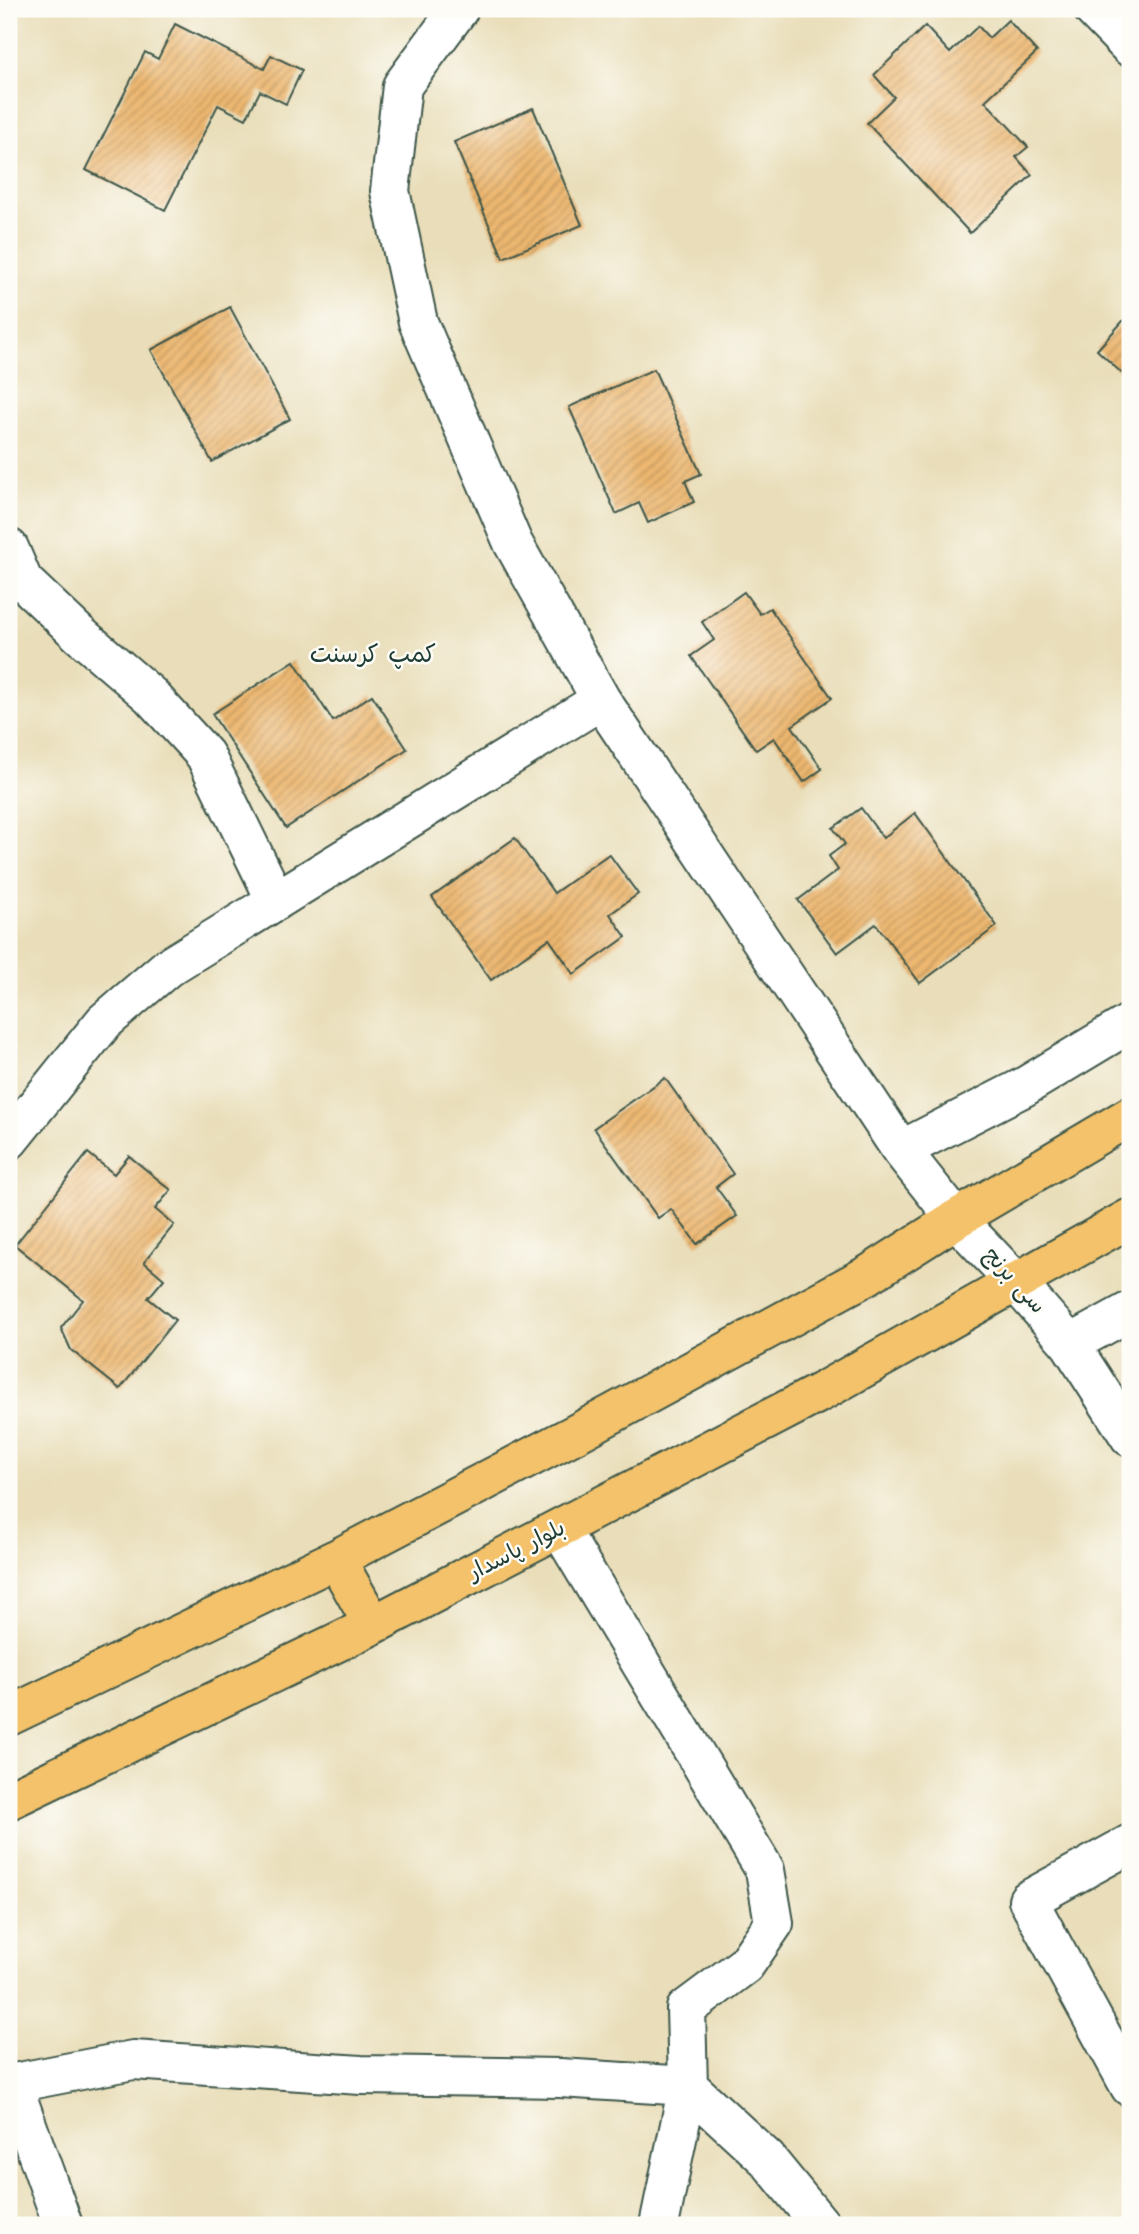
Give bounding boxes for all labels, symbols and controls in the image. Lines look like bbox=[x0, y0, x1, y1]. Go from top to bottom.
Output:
district label: کمپ کرسنت bbox=[310, 636, 436, 675]
street label: سی برنج bbox=[974, 1239, 1054, 1323]
street label: بلوار پاسدار bbox=[460, 1511, 572, 1592]

